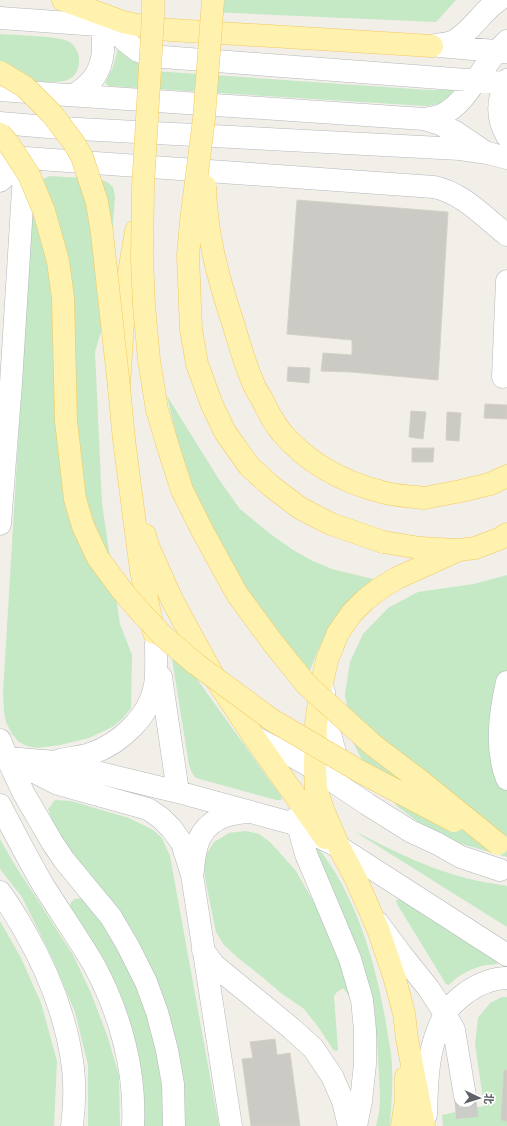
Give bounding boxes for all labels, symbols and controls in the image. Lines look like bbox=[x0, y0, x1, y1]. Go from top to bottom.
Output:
north arrow bbox=[459, 1078, 499, 1118]
text: 北 bbox=[482, 1093, 496, 1105]

